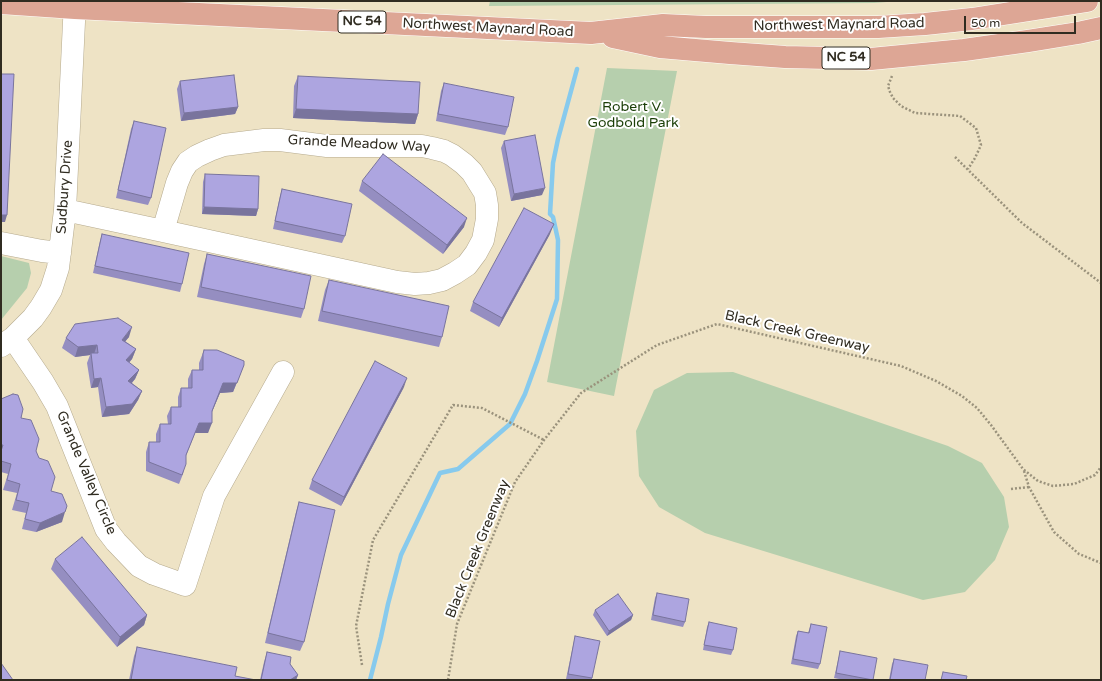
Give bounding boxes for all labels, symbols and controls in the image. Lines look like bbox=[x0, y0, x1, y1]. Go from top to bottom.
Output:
scale bar bbox=[966, 8, 1078, 34]
road number: NC 54 bbox=[338, 11, 386, 33]
street label: Northwest Maynard Road bbox=[402, 15, 574, 41]
street label: Northwest Maynard Road bbox=[753, 15, 925, 35]
text: 50 m bbox=[971, 16, 1000, 30]
road number: NC 54 bbox=[822, 47, 870, 69]
park label: Robert V. Godbold Park bbox=[587, 99, 679, 132]
street label: Grande Meadow Way bbox=[287, 132, 431, 156]
street label: Sudbury Drive bbox=[53, 139, 77, 235]
street label: Black Creek Greenway bbox=[723, 307, 871, 357]
street label: Grande Valley Circle bbox=[52, 409, 120, 537]
street label: Black Creek Greenway bbox=[443, 477, 513, 621]

